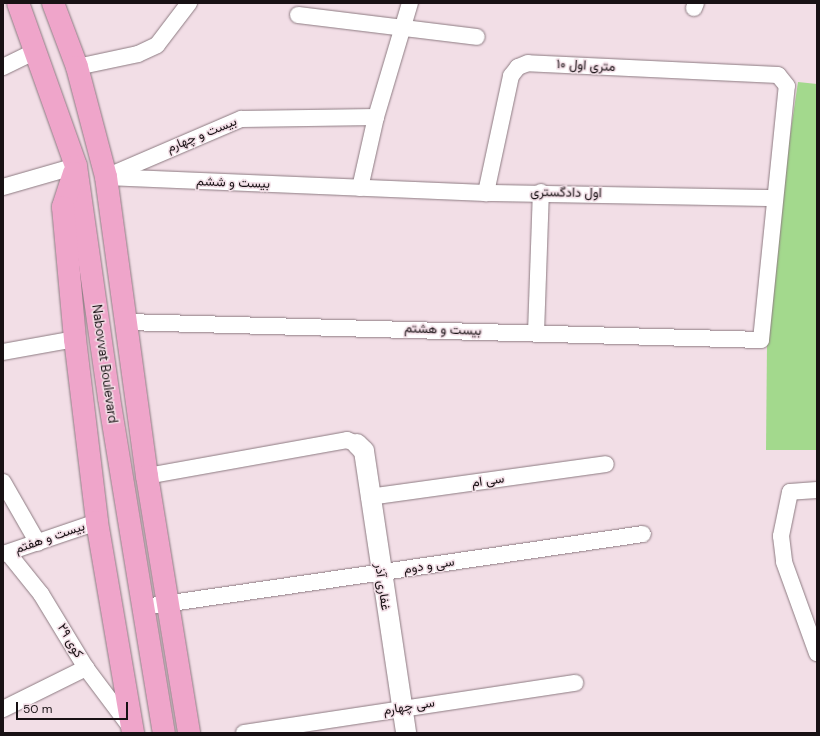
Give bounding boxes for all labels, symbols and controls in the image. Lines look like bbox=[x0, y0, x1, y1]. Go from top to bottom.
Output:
street label: ۱۰ متری اول bbox=[556, 57, 616, 75]
street label: بیست و چهارم bbox=[165, 114, 239, 156]
street label: بیست و ششم bbox=[196, 174, 270, 192]
street label: اول دادگستری bbox=[530, 185, 602, 201]
street label: Nabovvat Boulevard bbox=[88, 304, 120, 424]
street label: بیست و هشتم bbox=[404, 321, 482, 339]
street label: سی ام bbox=[471, 471, 505, 491]
street label: بیست و هفتم bbox=[13, 519, 87, 557]
street label: سی و دوم bbox=[403, 554, 455, 578]
street label: غفاری آذر bbox=[371, 562, 393, 612]
street label: کوی ۲۹ bbox=[54, 621, 86, 661]
scale bar bbox=[18, 694, 130, 720]
street label: سی چهارم bbox=[382, 695, 436, 719]
text: 50 m bbox=[23, 701, 52, 717]

